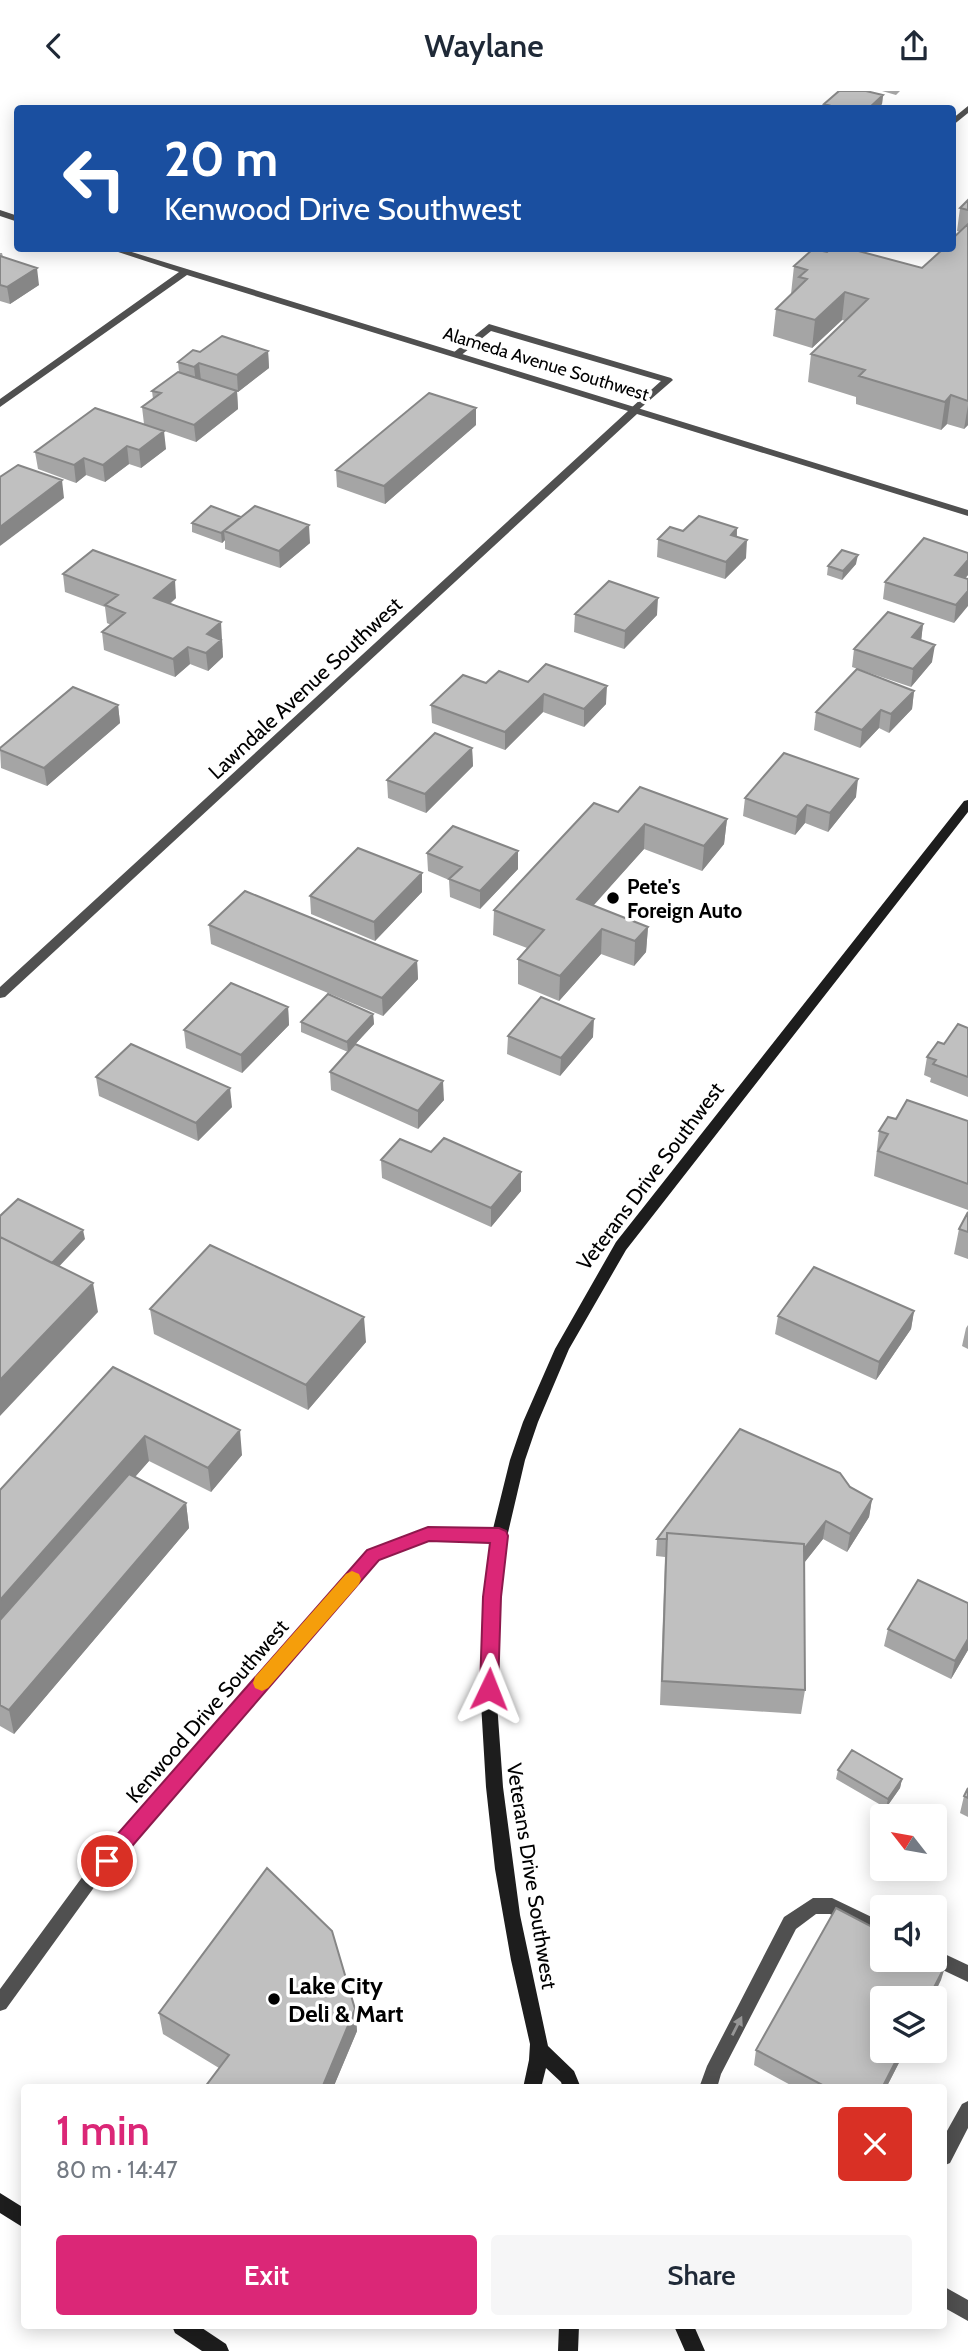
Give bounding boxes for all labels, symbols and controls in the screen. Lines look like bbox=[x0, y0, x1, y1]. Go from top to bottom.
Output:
text: Waylane bbox=[424, 26, 544, 65]
icon: back bbox=[35, 27, 73, 65]
icon: share bbox=[895, 27, 933, 65]
text: 20 m bbox=[164, 129, 278, 188]
icon: left bbox=[49, 133, 140, 224]
text: Kenwood Drive Southwest bbox=[164, 189, 522, 228]
street label: Alameda Avenue Southwest bbox=[441, 322, 651, 406]
street label: Lawndale Avenue Southwest bbox=[203, 592, 407, 784]
place label: Pete's Foreign Auto bbox=[627, 874, 742, 923]
marker: Pete's Foreign Auto bbox=[605, 890, 621, 906]
street label: Veterans Drive Southwest bbox=[571, 1077, 729, 1275]
street label: Kenwood Drive Southwest bbox=[121, 1614, 293, 1808]
position arrow bbox=[452, 1652, 526, 1726]
street label: Veterans Drive Southwest bbox=[502, 1761, 562, 1991]
north arrow bbox=[870, 1804, 947, 1881]
map controls bbox=[870, 1804, 947, 2063]
pin bbox=[77, 1831, 137, 1891]
icon: arrive bbox=[88, 1842, 126, 1880]
button: sound bbox=[870, 1895, 947, 1972]
place label: Lake City Deli & Mart bbox=[288, 1971, 403, 2028]
button: layers bbox=[870, 1986, 947, 2063]
marker: Lake City Deli & Mart bbox=[266, 1991, 282, 2007]
one-way arrow bbox=[731, 2016, 742, 2036]
text: 1 min bbox=[56, 2104, 150, 2156]
button: close bbox=[838, 2107, 912, 2181]
text: 80 m · 14:47 bbox=[56, 2156, 178, 2184]
button: Exit bbox=[56, 2235, 477, 2315]
button: Share bbox=[491, 2235, 912, 2315]

